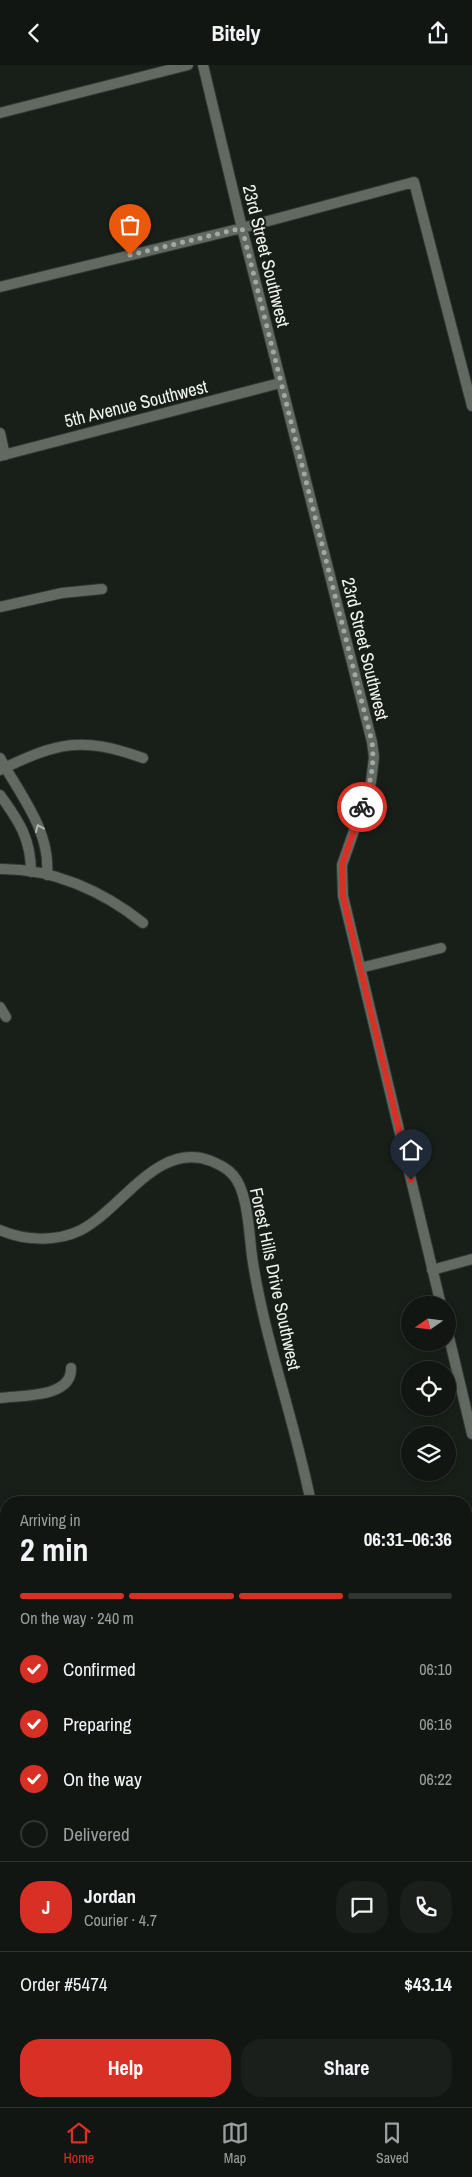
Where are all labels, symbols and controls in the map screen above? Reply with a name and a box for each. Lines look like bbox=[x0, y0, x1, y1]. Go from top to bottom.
text: Bitely bbox=[211, 18, 261, 48]
icon: back bbox=[20, 19, 48, 47]
icon: share bbox=[424, 19, 452, 47]
street label: 23rd Street Southwest bbox=[237, 182, 296, 330]
pin bbox=[109, 204, 151, 255]
icon: bag bbox=[116, 211, 144, 239]
street label: 5th Avenue Southwest bbox=[62, 374, 210, 433]
street label: 23rd Street Southwest bbox=[336, 575, 395, 723]
courier bbox=[337, 782, 387, 832]
icon: bike bbox=[348, 793, 376, 821]
one-way arrow bbox=[34, 824, 45, 833]
pin bbox=[390, 1129, 432, 1180]
icon: home bbox=[397, 1136, 425, 1164]
street label: Forest Hills Drive Southwest bbox=[244, 1185, 307, 1373]
north arrow bbox=[401, 1296, 456, 1351]
map controls bbox=[401, 1296, 456, 1481]
button: locate bbox=[401, 1361, 456, 1416]
button: layers bbox=[401, 1426, 456, 1481]
text: Arriving in bbox=[20, 1509, 81, 1531]
text: 06:31–06:36 bbox=[364, 1526, 452, 1552]
text: 2 min bbox=[20, 1528, 89, 1571]
text: On the way · 240 m bbox=[20, 1607, 134, 1629]
icon: check bbox=[20, 1655, 48, 1683]
text: Confirmed bbox=[63, 1656, 136, 1682]
text: 06:10 bbox=[419, 1658, 452, 1680]
icon: check bbox=[20, 1710, 48, 1738]
text: Preparing bbox=[63, 1711, 131, 1737]
text: 06:16 bbox=[419, 1713, 452, 1735]
icon: check bbox=[20, 1765, 48, 1793]
text: On the way bbox=[63, 1766, 142, 1792]
text: 06:22 bbox=[419, 1768, 452, 1790]
text: Delivered bbox=[63, 1821, 130, 1847]
button: chat bbox=[336, 1881, 388, 1933]
button: phone bbox=[400, 1881, 452, 1933]
text: Jordan bbox=[84, 1883, 136, 1909]
text: J bbox=[42, 1894, 50, 1920]
text: Courier · 4.7 bbox=[84, 1909, 157, 1931]
text: Order #5474 bbox=[20, 1971, 107, 1997]
text: $43.14 bbox=[404, 1971, 452, 1997]
button: Help bbox=[20, 2039, 231, 2097]
button: Share bbox=[241, 2039, 452, 2097]
tab: Home bbox=[63, 2119, 94, 2167]
tab: Map bbox=[221, 2119, 249, 2167]
tab: Saved bbox=[376, 2119, 409, 2167]

